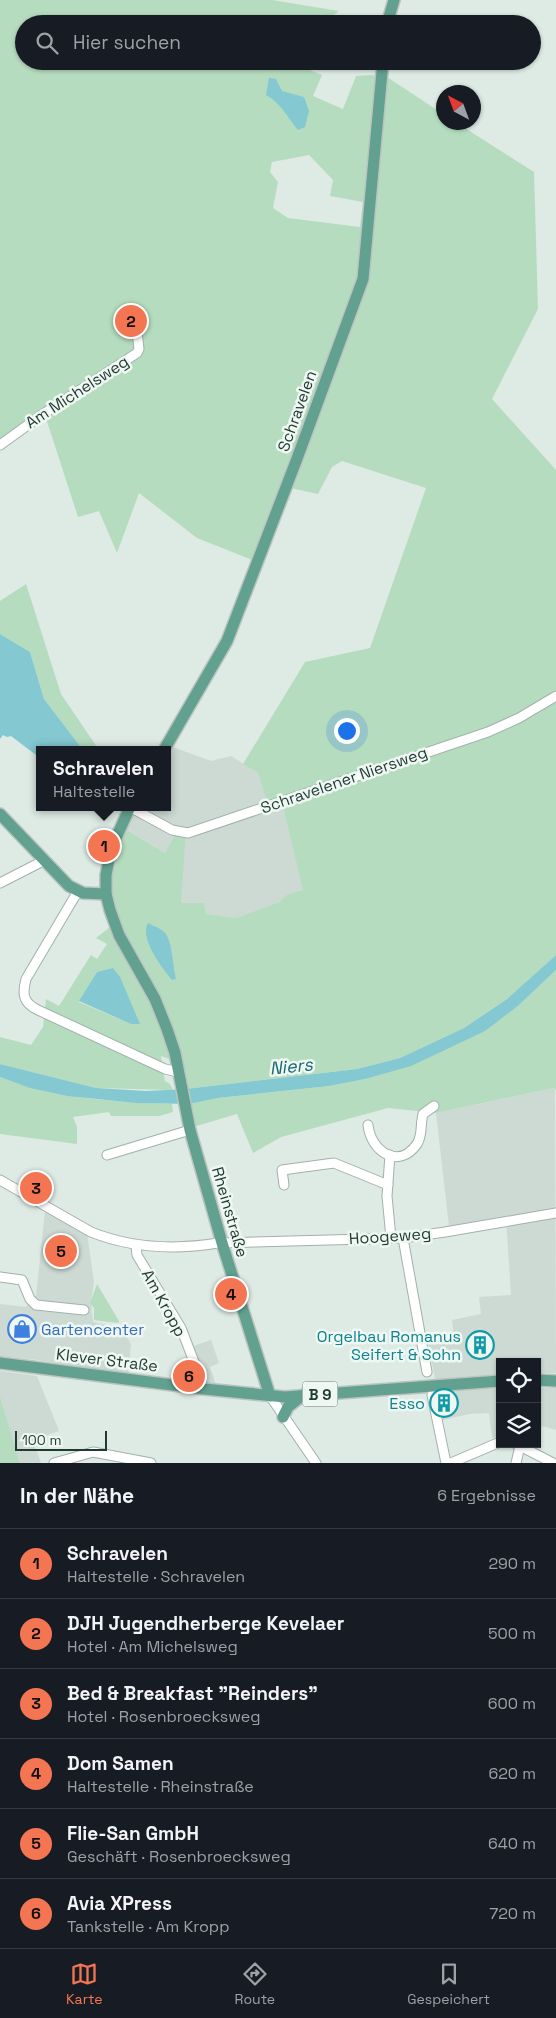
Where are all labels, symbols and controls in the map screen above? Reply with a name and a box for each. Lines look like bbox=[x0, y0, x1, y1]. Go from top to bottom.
search box bbox=[15, 15, 541, 70]
icon: search bbox=[33, 29, 61, 57]
text: Hier suchen bbox=[73, 30, 181, 55]
north arrow bbox=[436, 85, 481, 130]
pin: 2 bbox=[115, 302, 147, 340]
street label: Am Michelsweg bbox=[21, 351, 133, 433]
street label: Schravelen bbox=[273, 368, 321, 454]
your location bbox=[334, 718, 360, 744]
street label: Schravelener Niersweg bbox=[258, 742, 430, 818]
popup bbox=[36, 746, 171, 811]
text: Schravelen bbox=[53, 756, 154, 781]
text: Haltestelle bbox=[53, 781, 135, 802]
pin: 1 bbox=[88, 827, 120, 865]
water label: Niers bbox=[268, 1052, 314, 1080]
street label: Rheinstraße bbox=[207, 1164, 253, 1260]
pin: 3 bbox=[20, 1169, 52, 1207]
street label: Hoogeweg bbox=[348, 1223, 432, 1249]
pin: 5 bbox=[45, 1232, 77, 1270]
street label: Am Kropp bbox=[137, 1266, 191, 1340]
pin: 4 bbox=[215, 1275, 247, 1313]
shop icon: Gartencenter bbox=[7, 1314, 37, 1344]
place label: Gartencenter bbox=[41, 1319, 144, 1340]
place label: Orgelbau Romanus Seifert & Sohn bbox=[317, 1326, 461, 1365]
building icon: Orgelbau Romanus Seifert & Sohn bbox=[465, 1330, 495, 1360]
street label: Klever Straße bbox=[55, 1343, 159, 1377]
pin: 6 bbox=[173, 1357, 205, 1395]
map controls bbox=[496, 1358, 541, 1448]
button: locate bbox=[496, 1358, 541, 1403]
road number: B 9 bbox=[302, 1382, 338, 1406]
building icon: Esso bbox=[429, 1388, 459, 1418]
place label: Esso bbox=[389, 1393, 425, 1414]
button: layers bbox=[496, 1403, 541, 1448]
scale bar bbox=[15, 1428, 108, 1451]
text: 100 m bbox=[22, 1431, 61, 1449]
text: In der Nähe bbox=[20, 1482, 134, 1509]
text: 6 Ergebnisse bbox=[437, 1485, 536, 1506]
text: Schravelen bbox=[67, 1541, 168, 1566]
text: 1 bbox=[32, 1553, 40, 1574]
text: 290 m bbox=[488, 1553, 536, 1574]
text: Haltestelle · Schravelen bbox=[67, 1566, 245, 1587]
text: DJH Jugendherberge Kevelaer bbox=[67, 1611, 344, 1636]
text: 2 bbox=[31, 1623, 41, 1644]
text: 500 m bbox=[488, 1623, 536, 1644]
text: Hotel · Am Michelsweg bbox=[67, 1636, 238, 1657]
text: Bed & Breakfast "Reinders" bbox=[67, 1681, 318, 1706]
text: 3 bbox=[31, 1693, 41, 1714]
text: 600 m bbox=[488, 1693, 536, 1714]
text: Hotel · Rosenbroecksweg bbox=[67, 1706, 261, 1727]
text: Dom Samen bbox=[67, 1751, 174, 1776]
text: 4 bbox=[31, 1763, 41, 1784]
text: 620 m bbox=[488, 1763, 536, 1784]
text: Haltestelle · Rheinstraße bbox=[67, 1776, 254, 1797]
text: Flie-San GmbH bbox=[67, 1821, 199, 1846]
text: 5 bbox=[31, 1833, 41, 1854]
text: 640 m bbox=[488, 1833, 536, 1854]
text: Geschäft · Rosenbroecksweg bbox=[67, 1846, 291, 1867]
text: Avia XPress bbox=[67, 1891, 172, 1916]
text: 6 bbox=[31, 1903, 41, 1924]
text: 720 m bbox=[489, 1903, 536, 1924]
text: Tankstelle · Am Kropp bbox=[67, 1916, 229, 1937]
tab: Karte bbox=[66, 1960, 102, 2008]
tab: Route bbox=[235, 1960, 275, 2008]
tab: Gespeichert bbox=[407, 1960, 490, 2008]

